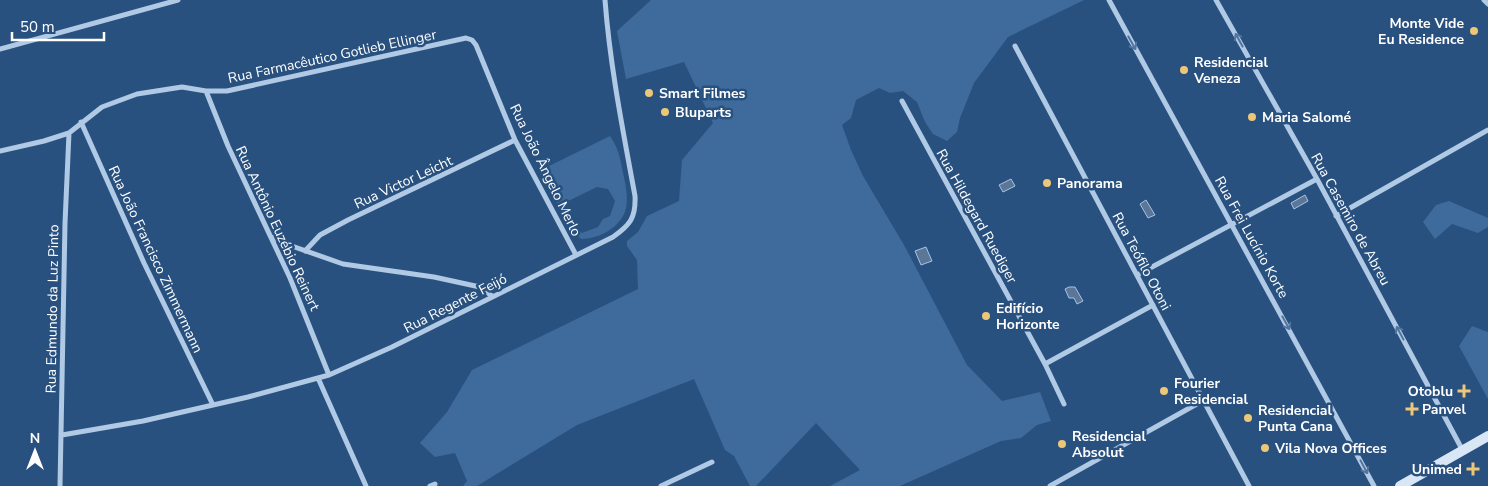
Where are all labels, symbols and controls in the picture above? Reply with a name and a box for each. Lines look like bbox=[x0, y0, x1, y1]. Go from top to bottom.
scale bar bbox=[12, 10, 105, 42]
place label: Monte Vide Eu Residence bbox=[1378, 14, 1464, 49]
text: 50 m bbox=[20, 17, 55, 37]
street label: Rua Farmacêutico Gotlieb Ellinger bbox=[226, 25, 438, 88]
marker: Monte Vide Eu Residence bbox=[1468, 25, 1480, 37]
one-way arrow bbox=[1234, 33, 1244, 48]
one-way arrow bbox=[1127, 35, 1137, 50]
place label: Residencial Veneza bbox=[1193, 53, 1268, 88]
marker: Residencial Veneza bbox=[1178, 64, 1190, 76]
place label: Smart Filmes bbox=[659, 84, 746, 103]
marker: Smart Filmes bbox=[643, 87, 655, 99]
street label: Rua João Ângelo Merlo bbox=[505, 101, 586, 240]
place label: Bluparts bbox=[675, 103, 732, 122]
marker: Bluparts bbox=[659, 106, 671, 118]
place label: Maria Salomé bbox=[1262, 108, 1352, 127]
marker: Maria Salomé bbox=[1246, 111, 1258, 123]
street label: Rua Antônio Euzébio Reinert bbox=[231, 143, 324, 314]
street label: Rua Hildegard Ruediger bbox=[932, 146, 1021, 287]
street label: Rua Casemiro de Abreu bbox=[1306, 150, 1395, 289]
street label: Rua Victor Leicht bbox=[351, 151, 456, 214]
street label: Rua João Francisco Zimmermann bbox=[104, 162, 207, 356]
street label: Rua Frei Lucínio Korte bbox=[1210, 173, 1293, 302]
place label: Panorama bbox=[1057, 174, 1123, 193]
marker: Panorama bbox=[1041, 177, 1053, 189]
street label: Rua Teófilo Otoni bbox=[1108, 209, 1175, 314]
street label: Rua Edmundo da Luz Pinto bbox=[42, 224, 63, 394]
street label: Rua Regente Feijó bbox=[400, 269, 510, 338]
place label: Edifício Horizonte bbox=[996, 299, 1060, 334]
marker: Edifício Horizonte bbox=[980, 310, 992, 322]
one-way arrow bbox=[1281, 316, 1291, 331]
one-way arrow bbox=[1395, 326, 1405, 341]
place label: Fourier Residencial bbox=[1174, 374, 1248, 409]
place label: Otoblu bbox=[1408, 382, 1453, 401]
marker: Otoblu bbox=[1457, 384, 1471, 398]
marker: Fourier Residencial bbox=[1158, 385, 1170, 397]
place label: Panvel bbox=[1422, 400, 1466, 419]
place label: Residencial Punta Cana bbox=[1258, 401, 1333, 436]
marker: Panvel bbox=[1406, 403, 1418, 415]
marker: Residencial Punta Cana bbox=[1242, 412, 1254, 424]
north arrow bbox=[10, 426, 60, 476]
place label: Residencial Absolut bbox=[1072, 427, 1146, 462]
text: N bbox=[30, 429, 40, 448]
marker: Residencial Absolut bbox=[1056, 438, 1068, 450]
place label: Vila Nova Offices bbox=[1274, 439, 1387, 458]
marker: Vila Nova Offices bbox=[1259, 442, 1271, 454]
one-way arrow bbox=[1360, 459, 1369, 474]
place label: Unimed bbox=[1412, 460, 1462, 479]
marker: Unimed bbox=[1466, 462, 1480, 476]

